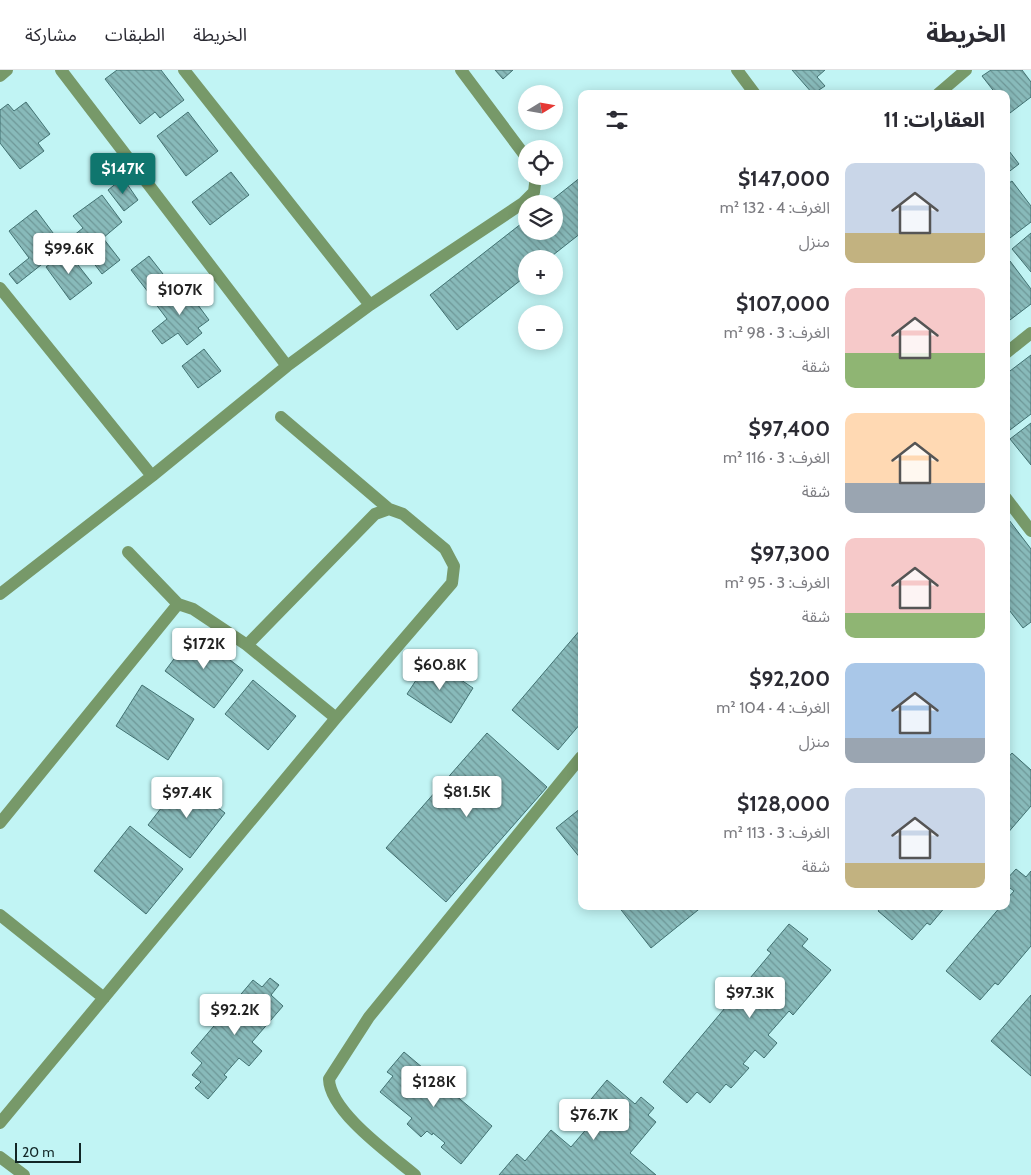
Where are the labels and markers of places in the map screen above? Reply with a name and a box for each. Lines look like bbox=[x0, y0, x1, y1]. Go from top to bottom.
pin: $147K bbox=[88, 152, 158, 195]
pin: $99.6K bbox=[28, 232, 110, 275]
pin: $107K bbox=[145, 274, 215, 316]
pin: $172K bbox=[169, 628, 239, 670]
pin: $60.8K bbox=[399, 648, 481, 691]
pin: $97.4K bbox=[146, 776, 228, 819]
pin: $81.5K bbox=[426, 776, 508, 818]
pin: $97.3K bbox=[709, 976, 791, 1019]
pin: $92.2K bbox=[194, 994, 276, 1036]
pin: $128K bbox=[399, 1066, 469, 1108]
pin: $76.7K bbox=[553, 1098, 635, 1141]

